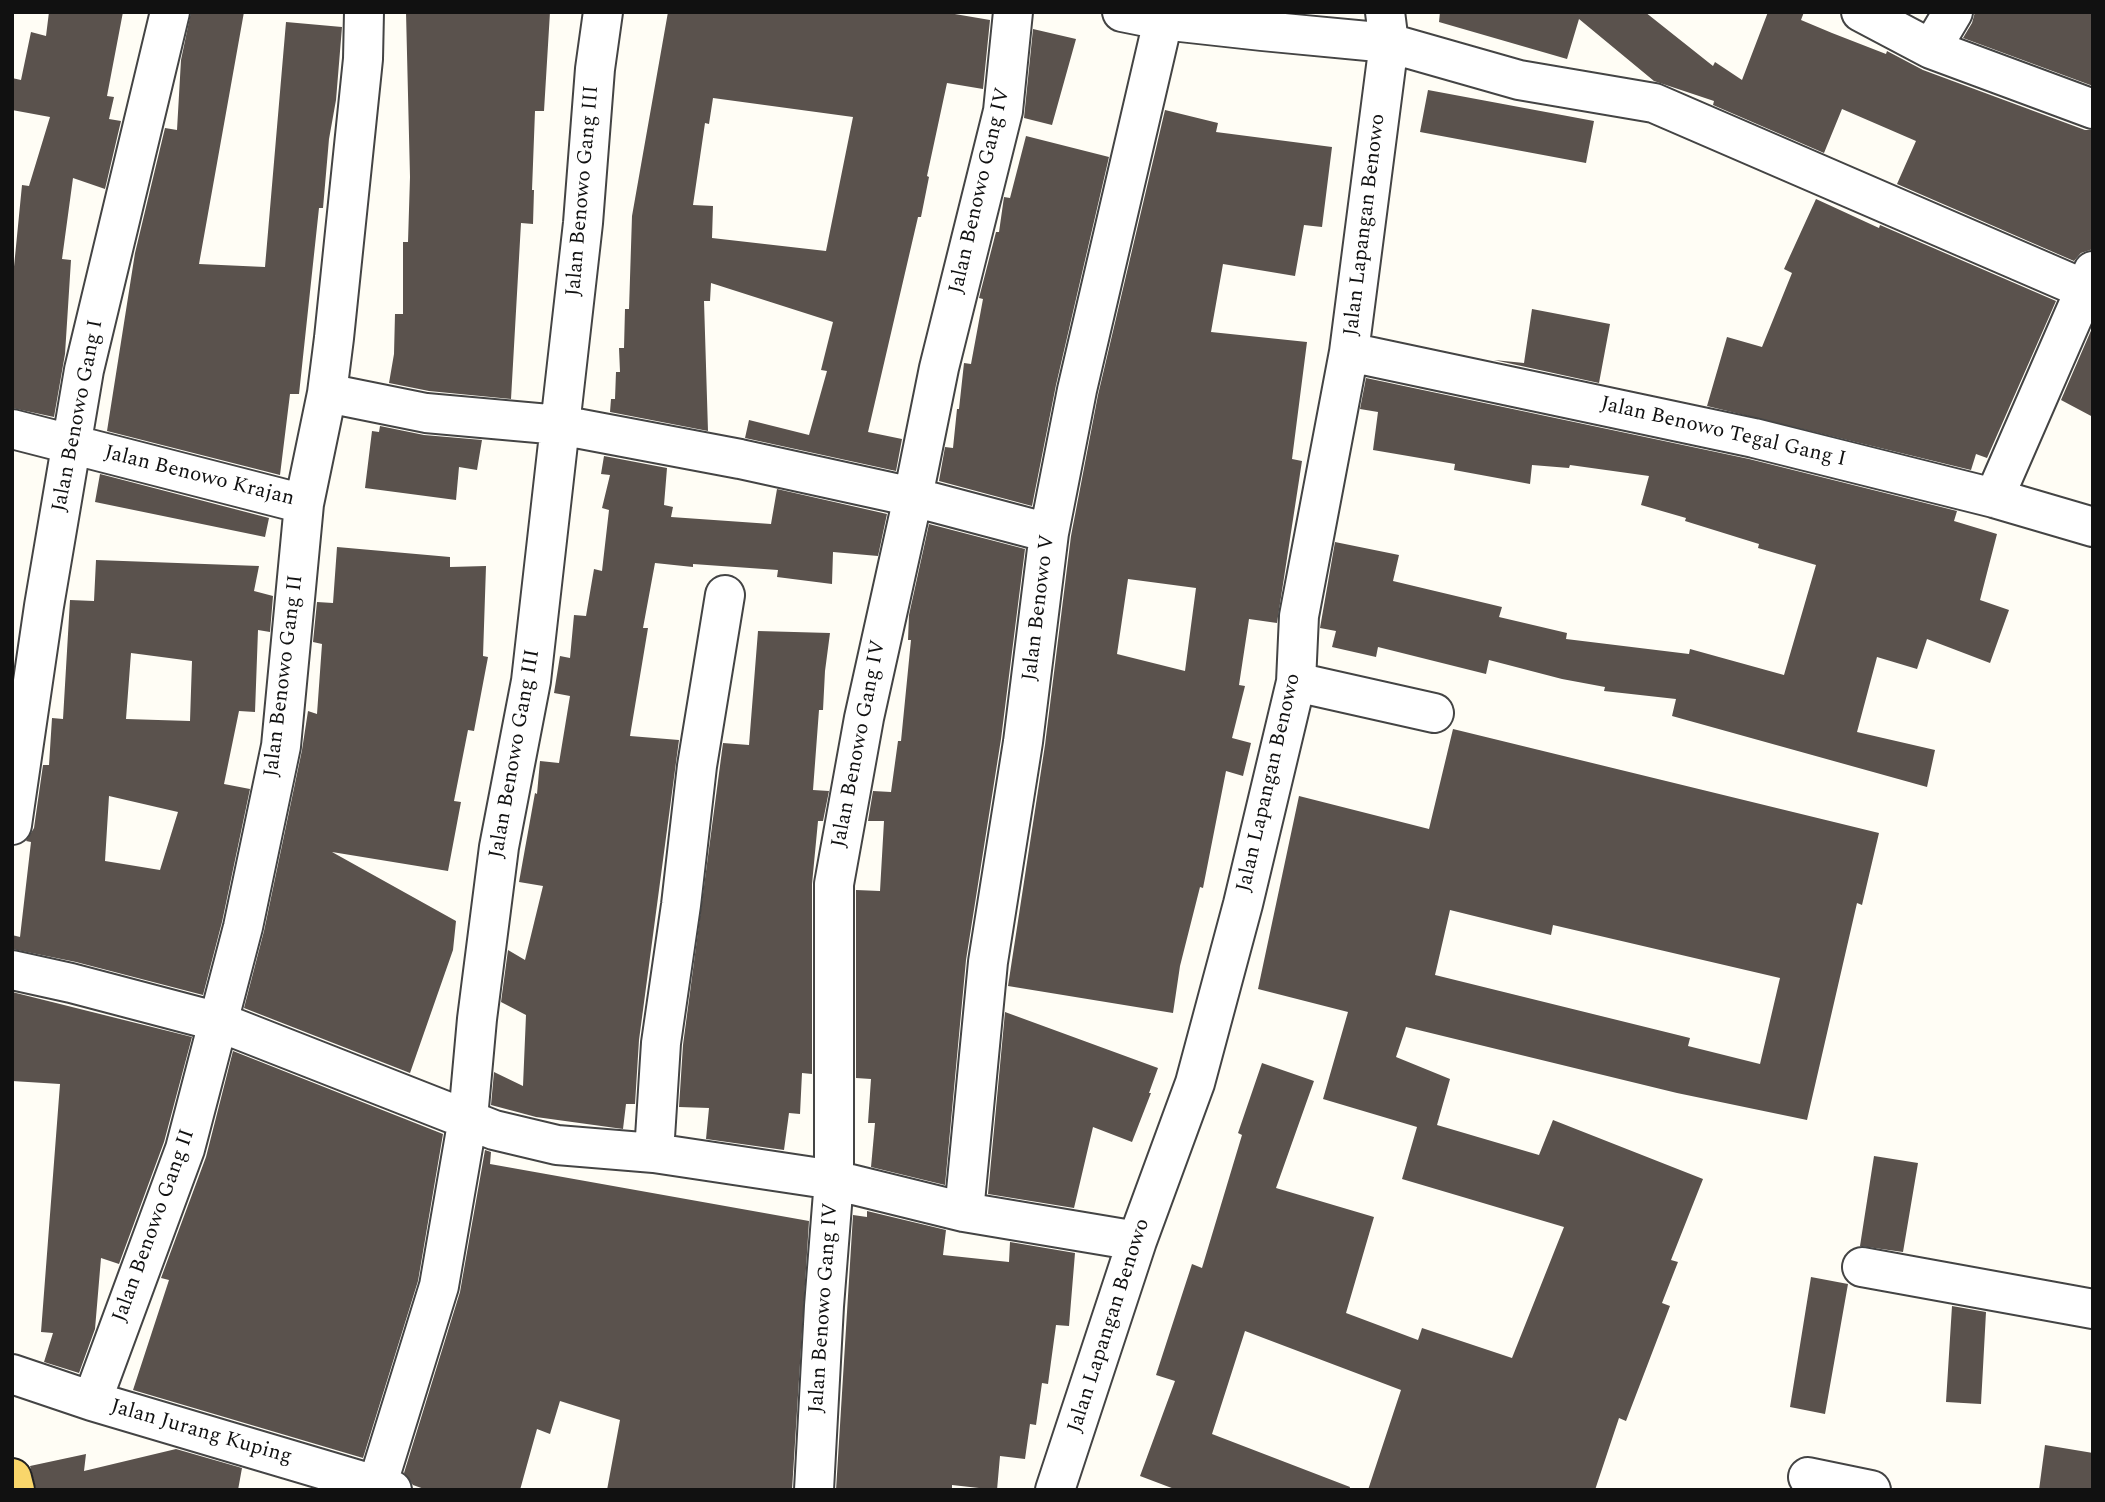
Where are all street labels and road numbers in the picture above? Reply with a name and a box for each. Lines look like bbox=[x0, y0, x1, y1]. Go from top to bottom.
street label: Jalan Benowo Gang III bbox=[562, 85, 606, 297]
street label: Jalan Benowo Gang IV bbox=[945, 85, 1017, 297]
street label: Jalan Lapangan Benowo bbox=[1340, 113, 1392, 337]
street label: Jalan Benowo Gang I bbox=[48, 318, 110, 514]
street label: Jalan Benowo Tegal Gang I bbox=[1598, 392, 1848, 474]
street label: Jalan Benowo Krajan bbox=[101, 441, 297, 513]
street label: Jalan Benowo V bbox=[1019, 533, 1061, 683]
street label: Jalan Benowo Gang II bbox=[260, 574, 310, 778]
street label: Jalan Benowo Gang IV bbox=[828, 638, 892, 850]
street label: Jalan Benowo Gang III bbox=[485, 648, 547, 860]
street label: Jalan Lapangan Benowo bbox=[1233, 671, 1307, 895]
street label: Jalan Benowo Gang II bbox=[108, 1126, 202, 1326]
street label: Jalan Benowo Gang IV bbox=[805, 1202, 845, 1414]
street label: Jalan Lapangan Benowo bbox=[1063, 1216, 1157, 1436]
street label: Jalan Jurang Kuping bbox=[107, 1395, 295, 1471]

